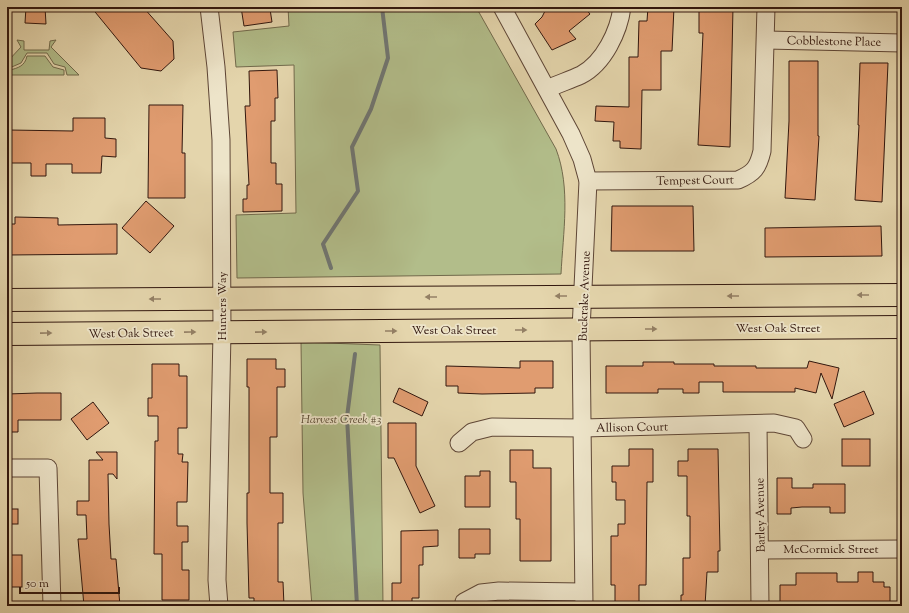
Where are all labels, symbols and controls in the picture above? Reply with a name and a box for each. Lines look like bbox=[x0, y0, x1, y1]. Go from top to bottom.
street label: Cobblestone Place bbox=[787, 32, 882, 52]
street label: Tempest Court bbox=[656, 171, 734, 191]
street label: Buckrake Avenue bbox=[574, 250, 596, 342]
street label: Hunters Way bbox=[214, 272, 232, 340]
one-way arrow bbox=[856, 292, 869, 298]
one-way arrow bbox=[554, 293, 567, 299]
one-way arrow bbox=[726, 293, 739, 299]
one-way arrow bbox=[424, 294, 437, 300]
one-way arrow bbox=[148, 296, 161, 302]
street label: West Oak Street bbox=[736, 320, 820, 338]
street label: West Oak Street bbox=[412, 322, 496, 340]
street label: West Oak Street bbox=[88, 324, 174, 344]
one-way arrow bbox=[645, 326, 658, 332]
one-way arrow bbox=[515, 327, 528, 333]
one-way arrow bbox=[385, 328, 398, 334]
one-way arrow bbox=[184, 329, 197, 335]
one-way arrow bbox=[255, 329, 268, 335]
one-way arrow bbox=[40, 330, 52, 337]
park label: Harvest Creek #3 bbox=[301, 411, 382, 429]
street label: Allison Court bbox=[596, 418, 668, 438]
street label: Barley Avenue bbox=[751, 477, 771, 552]
street label: McCormick Street bbox=[783, 541, 879, 559]
scale bar bbox=[20, 569, 119, 595]
text: 50 m bbox=[25, 575, 49, 593]

